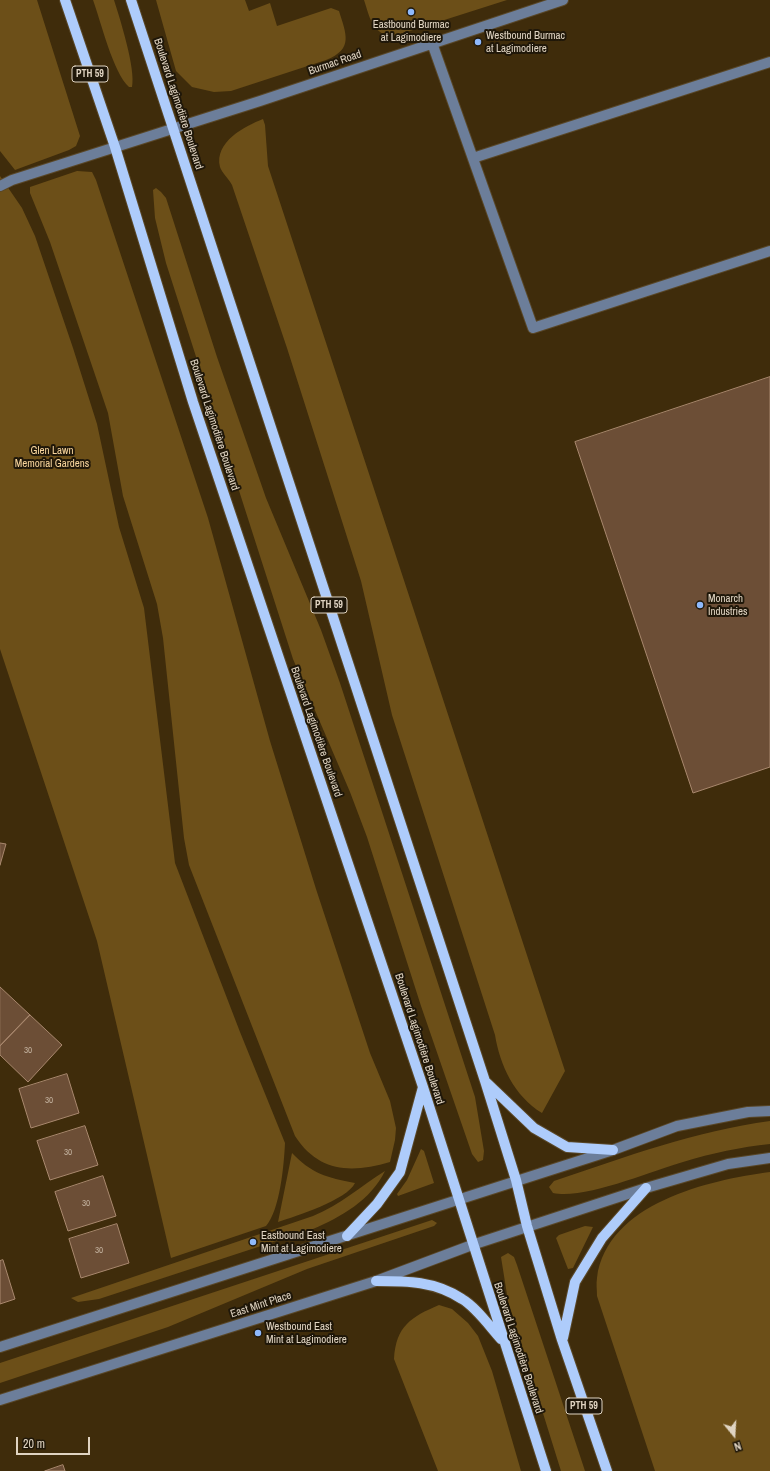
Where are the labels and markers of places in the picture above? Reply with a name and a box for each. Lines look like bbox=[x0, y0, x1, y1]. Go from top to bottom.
marker: Eastbound Burmac at Lagimodiere bbox=[406, 7, 416, 17]
place label: Eastbound Burmac at Lagimodiere bbox=[373, 18, 449, 44]
place label: Westbound Burmac at Lagimodiere bbox=[486, 29, 565, 55]
marker: Westbound Burmac at Lagimodiere bbox=[473, 37, 483, 47]
place label: Monarch Industries bbox=[708, 592, 748, 618]
marker: Monarch Industries bbox=[695, 600, 705, 610]
place label: Eastbound East Mint at Lagimodiere bbox=[261, 1229, 342, 1255]
marker: Eastbound East Mint at Lagimodiere bbox=[248, 1237, 258, 1247]
place label: Westbound East Mint at Lagimodiere bbox=[266, 1320, 347, 1346]
marker: Westbound East Mint at Lagimodiere bbox=[253, 1328, 263, 1338]

